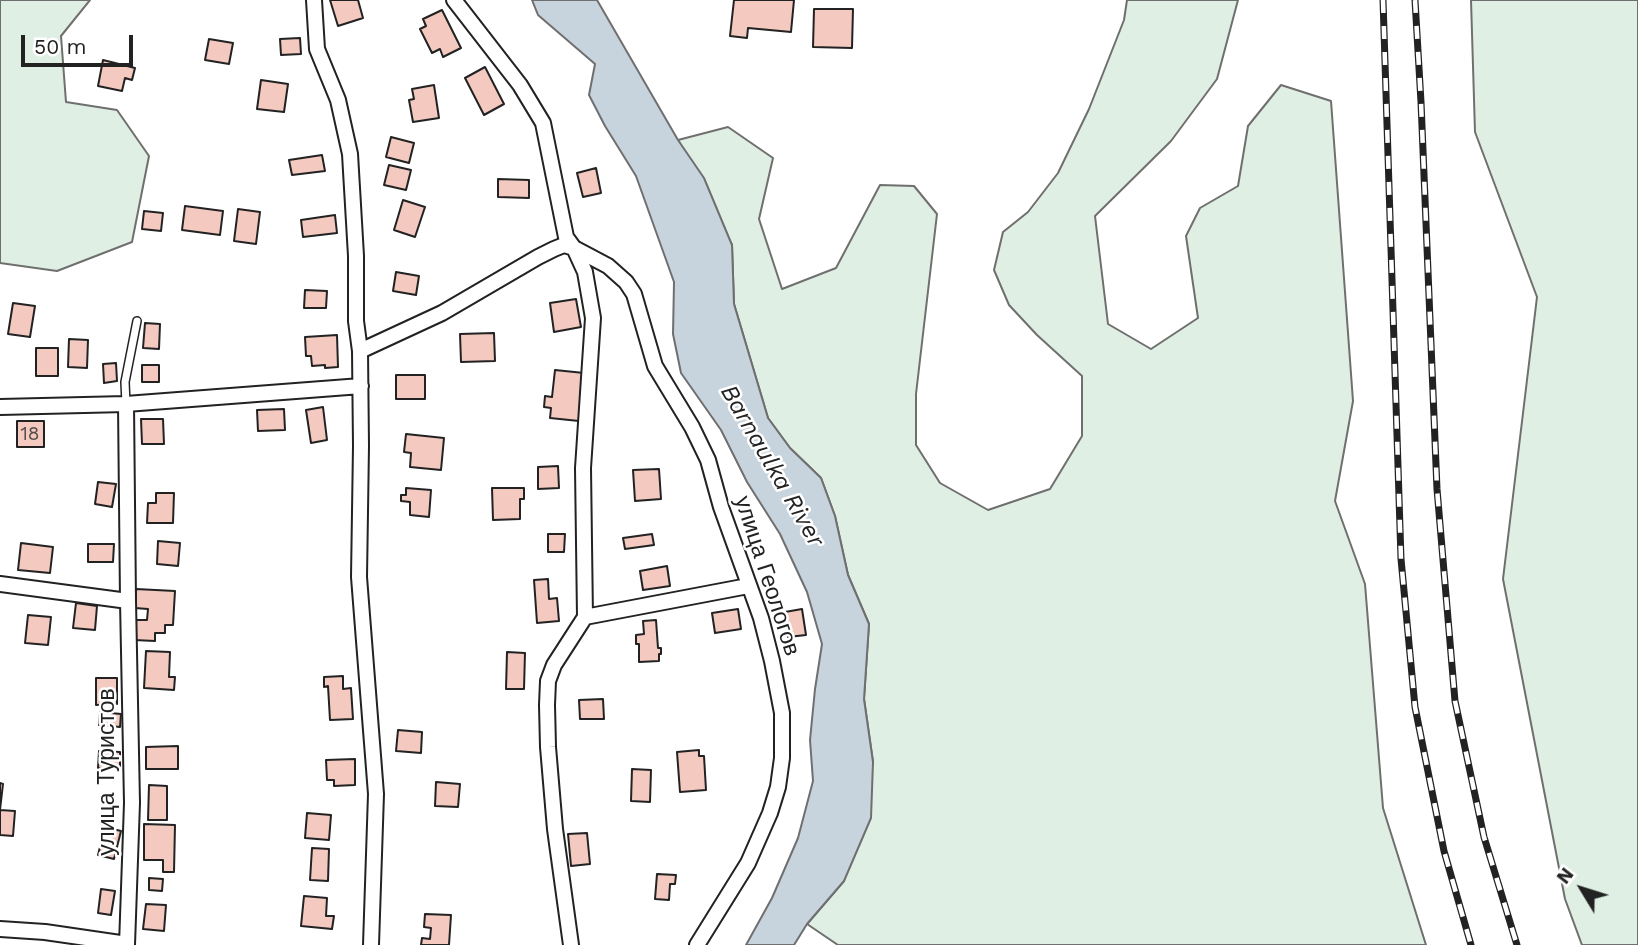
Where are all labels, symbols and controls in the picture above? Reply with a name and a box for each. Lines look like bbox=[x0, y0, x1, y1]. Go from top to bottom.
scale bar bbox=[24, 21, 136, 65]
text: 50 m bbox=[34, 34, 86, 59]
water label: Barnaulka River bbox=[714, 380, 830, 552]
house number: 18 bbox=[20, 423, 40, 445]
street label: улица Геологов bbox=[728, 493, 806, 659]
street label: улица Туристов bbox=[93, 688, 121, 856]
north arrow bbox=[1547, 854, 1617, 924]
text: N bbox=[1552, 863, 1578, 888]

